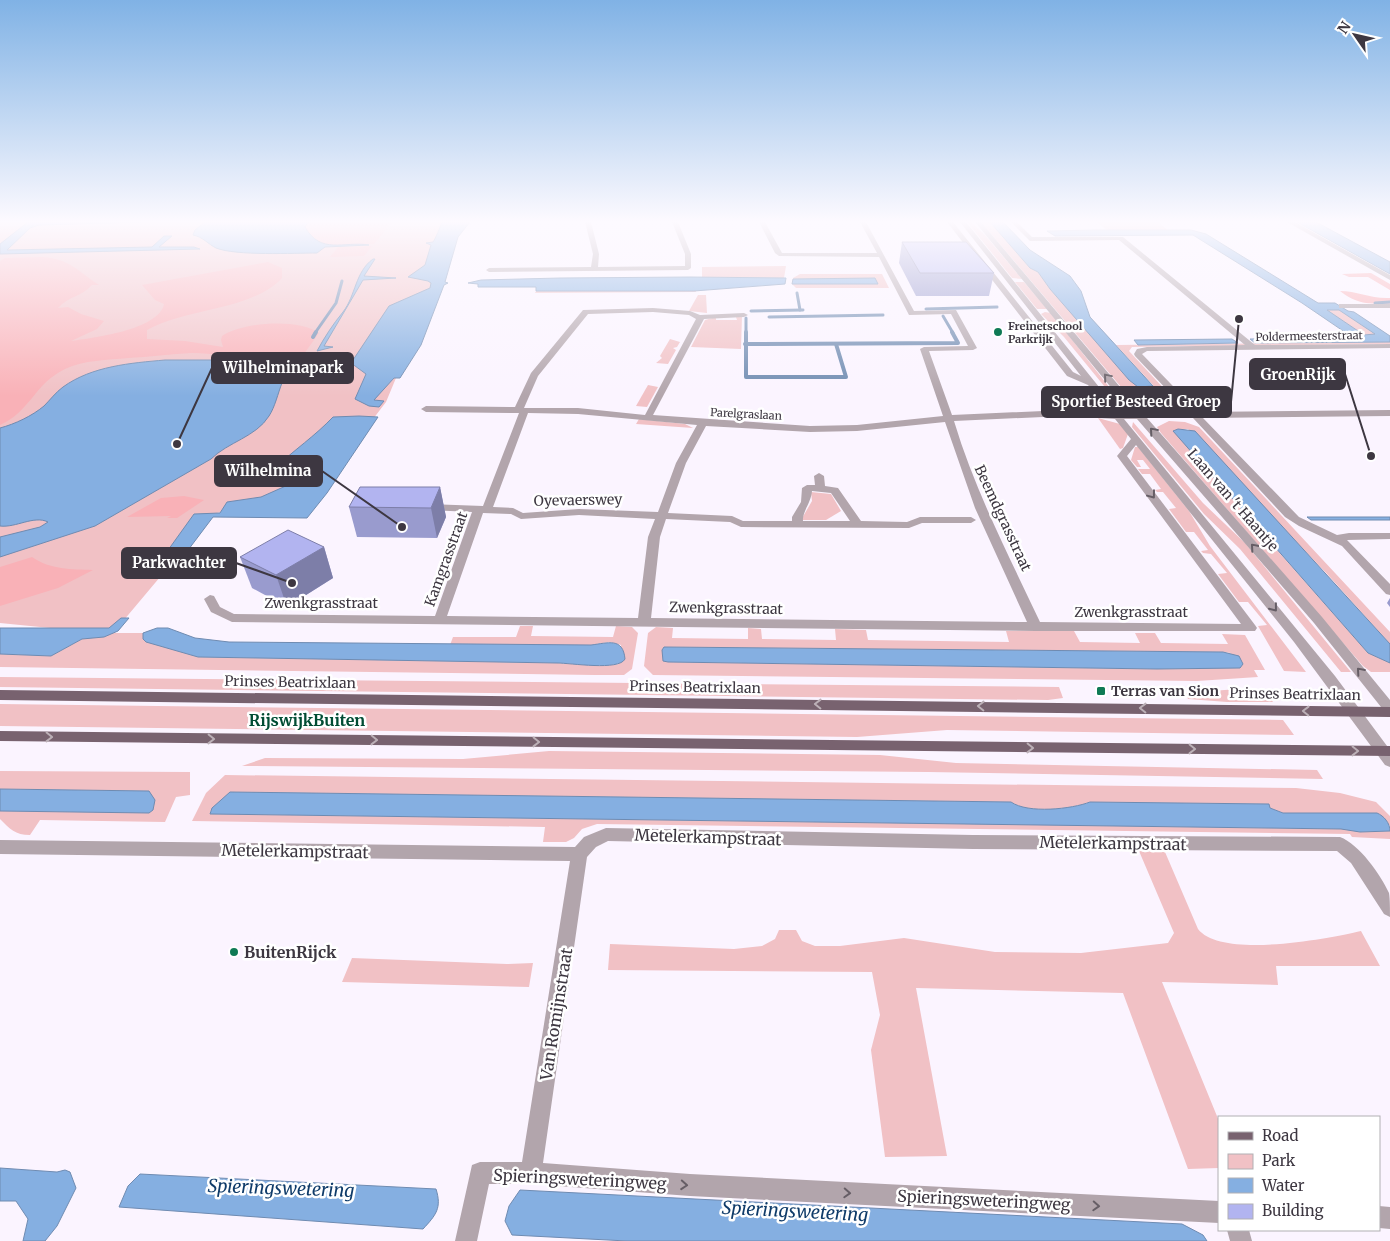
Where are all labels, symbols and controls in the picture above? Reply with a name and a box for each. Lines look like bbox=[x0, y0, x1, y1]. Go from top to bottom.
north arrow bbox=[1330, 10, 1380, 60]
text: N bbox=[1334, 18, 1355, 37]
place label: Freinetschool Parkrijk bbox=[1008, 319, 1083, 346]
marker: Freinetschool Parkrijk bbox=[992, 326, 1004, 338]
street label: Poldermeesterstraat bbox=[1255, 328, 1364, 344]
callout: Wilhelminapark bbox=[212, 353, 353, 383]
text: Wilhelminapark bbox=[222, 358, 344, 377]
callout: GroenRijk bbox=[1250, 359, 1345, 389]
text: GroenRijk bbox=[1261, 365, 1336, 384]
one-way arrow bbox=[1104, 373, 1113, 382]
callout: Sportief Besteed Groep bbox=[1042, 387, 1231, 417]
text: Sportief Besteed Groep bbox=[1051, 392, 1221, 411]
street label: Parelgraslaan bbox=[710, 405, 783, 423]
one-way arrow bbox=[1150, 427, 1159, 436]
street label: Laan van 't Haantje bbox=[1184, 445, 1282, 555]
callout: Wilhelmina bbox=[215, 456, 322, 486]
text: Wilhelmina bbox=[224, 461, 312, 480]
street label: Beemdgrasstraat bbox=[971, 462, 1036, 574]
one-way arrow bbox=[1146, 489, 1154, 498]
street label: Oyevaerswey bbox=[533, 490, 623, 510]
street label: Kamgrasstraat bbox=[421, 509, 472, 609]
one-way arrow bbox=[1251, 544, 1260, 553]
callout: Parkwachter bbox=[122, 548, 236, 578]
text: Parkwachter bbox=[132, 553, 226, 572]
street label: Zwenkgrasstraat bbox=[264, 594, 378, 612]
street label: Zwenkgrasstraat bbox=[669, 598, 784, 618]
one-way arrow bbox=[1268, 602, 1277, 612]
street label: Zwenkgrasstraat bbox=[1074, 603, 1188, 621]
one-way arrow bbox=[1356, 667, 1365, 676]
street label: Prinses Beatrixlaan bbox=[224, 672, 356, 692]
street label: Prinses Beatrixlaan bbox=[629, 677, 761, 697]
place label: Terras van Sion bbox=[1111, 682, 1219, 700]
street label: Prinses Beatrixlaan bbox=[1229, 684, 1361, 704]
marker: Terras van Sion bbox=[1095, 685, 1107, 697]
one-way arrow bbox=[814, 699, 822, 709]
one-way arrow bbox=[976, 701, 984, 711]
one-way arrow bbox=[1139, 703, 1146, 713]
one-way arrow bbox=[1301, 705, 1309, 716]
district label: RijswijkBuiten bbox=[249, 710, 365, 730]
one-way arrow bbox=[45, 731, 53, 742]
one-way arrow bbox=[207, 733, 215, 744]
one-way arrow bbox=[370, 735, 378, 746]
one-way arrow bbox=[532, 737, 540, 747]
one-way arrow bbox=[1026, 743, 1034, 753]
one-way arrow bbox=[1189, 744, 1197, 754]
one-way arrow bbox=[1351, 745, 1359, 756]
street label: Metelerkampstraat bbox=[634, 824, 783, 850]
street label: Metelerkampstraat bbox=[1039, 832, 1188, 854]
street label: Metelerkampstraat bbox=[221, 840, 370, 862]
place label: BuitenRijck bbox=[244, 942, 337, 962]
marker: BuitenRijck bbox=[228, 946, 240, 958]
street label: Van Romijnstraat bbox=[536, 946, 576, 1083]
legend bbox=[1218, 1116, 1380, 1231]
text: Road bbox=[1262, 1126, 1298, 1145]
text: Park bbox=[1262, 1151, 1296, 1170]
street label: Spieringsweteringweg bbox=[493, 1164, 667, 1194]
water label: Spieringswetering bbox=[207, 1174, 355, 1202]
text: Water bbox=[1261, 1176, 1305, 1195]
one-way arrow bbox=[681, 1179, 689, 1190]
street label: Spieringsweteringweg bbox=[897, 1185, 1071, 1215]
one-way arrow bbox=[843, 1188, 851, 1199]
water label: Spieringswetering bbox=[721, 1196, 869, 1226]
one-way arrow bbox=[1092, 1201, 1100, 1212]
text: Building bbox=[1262, 1201, 1324, 1220]

